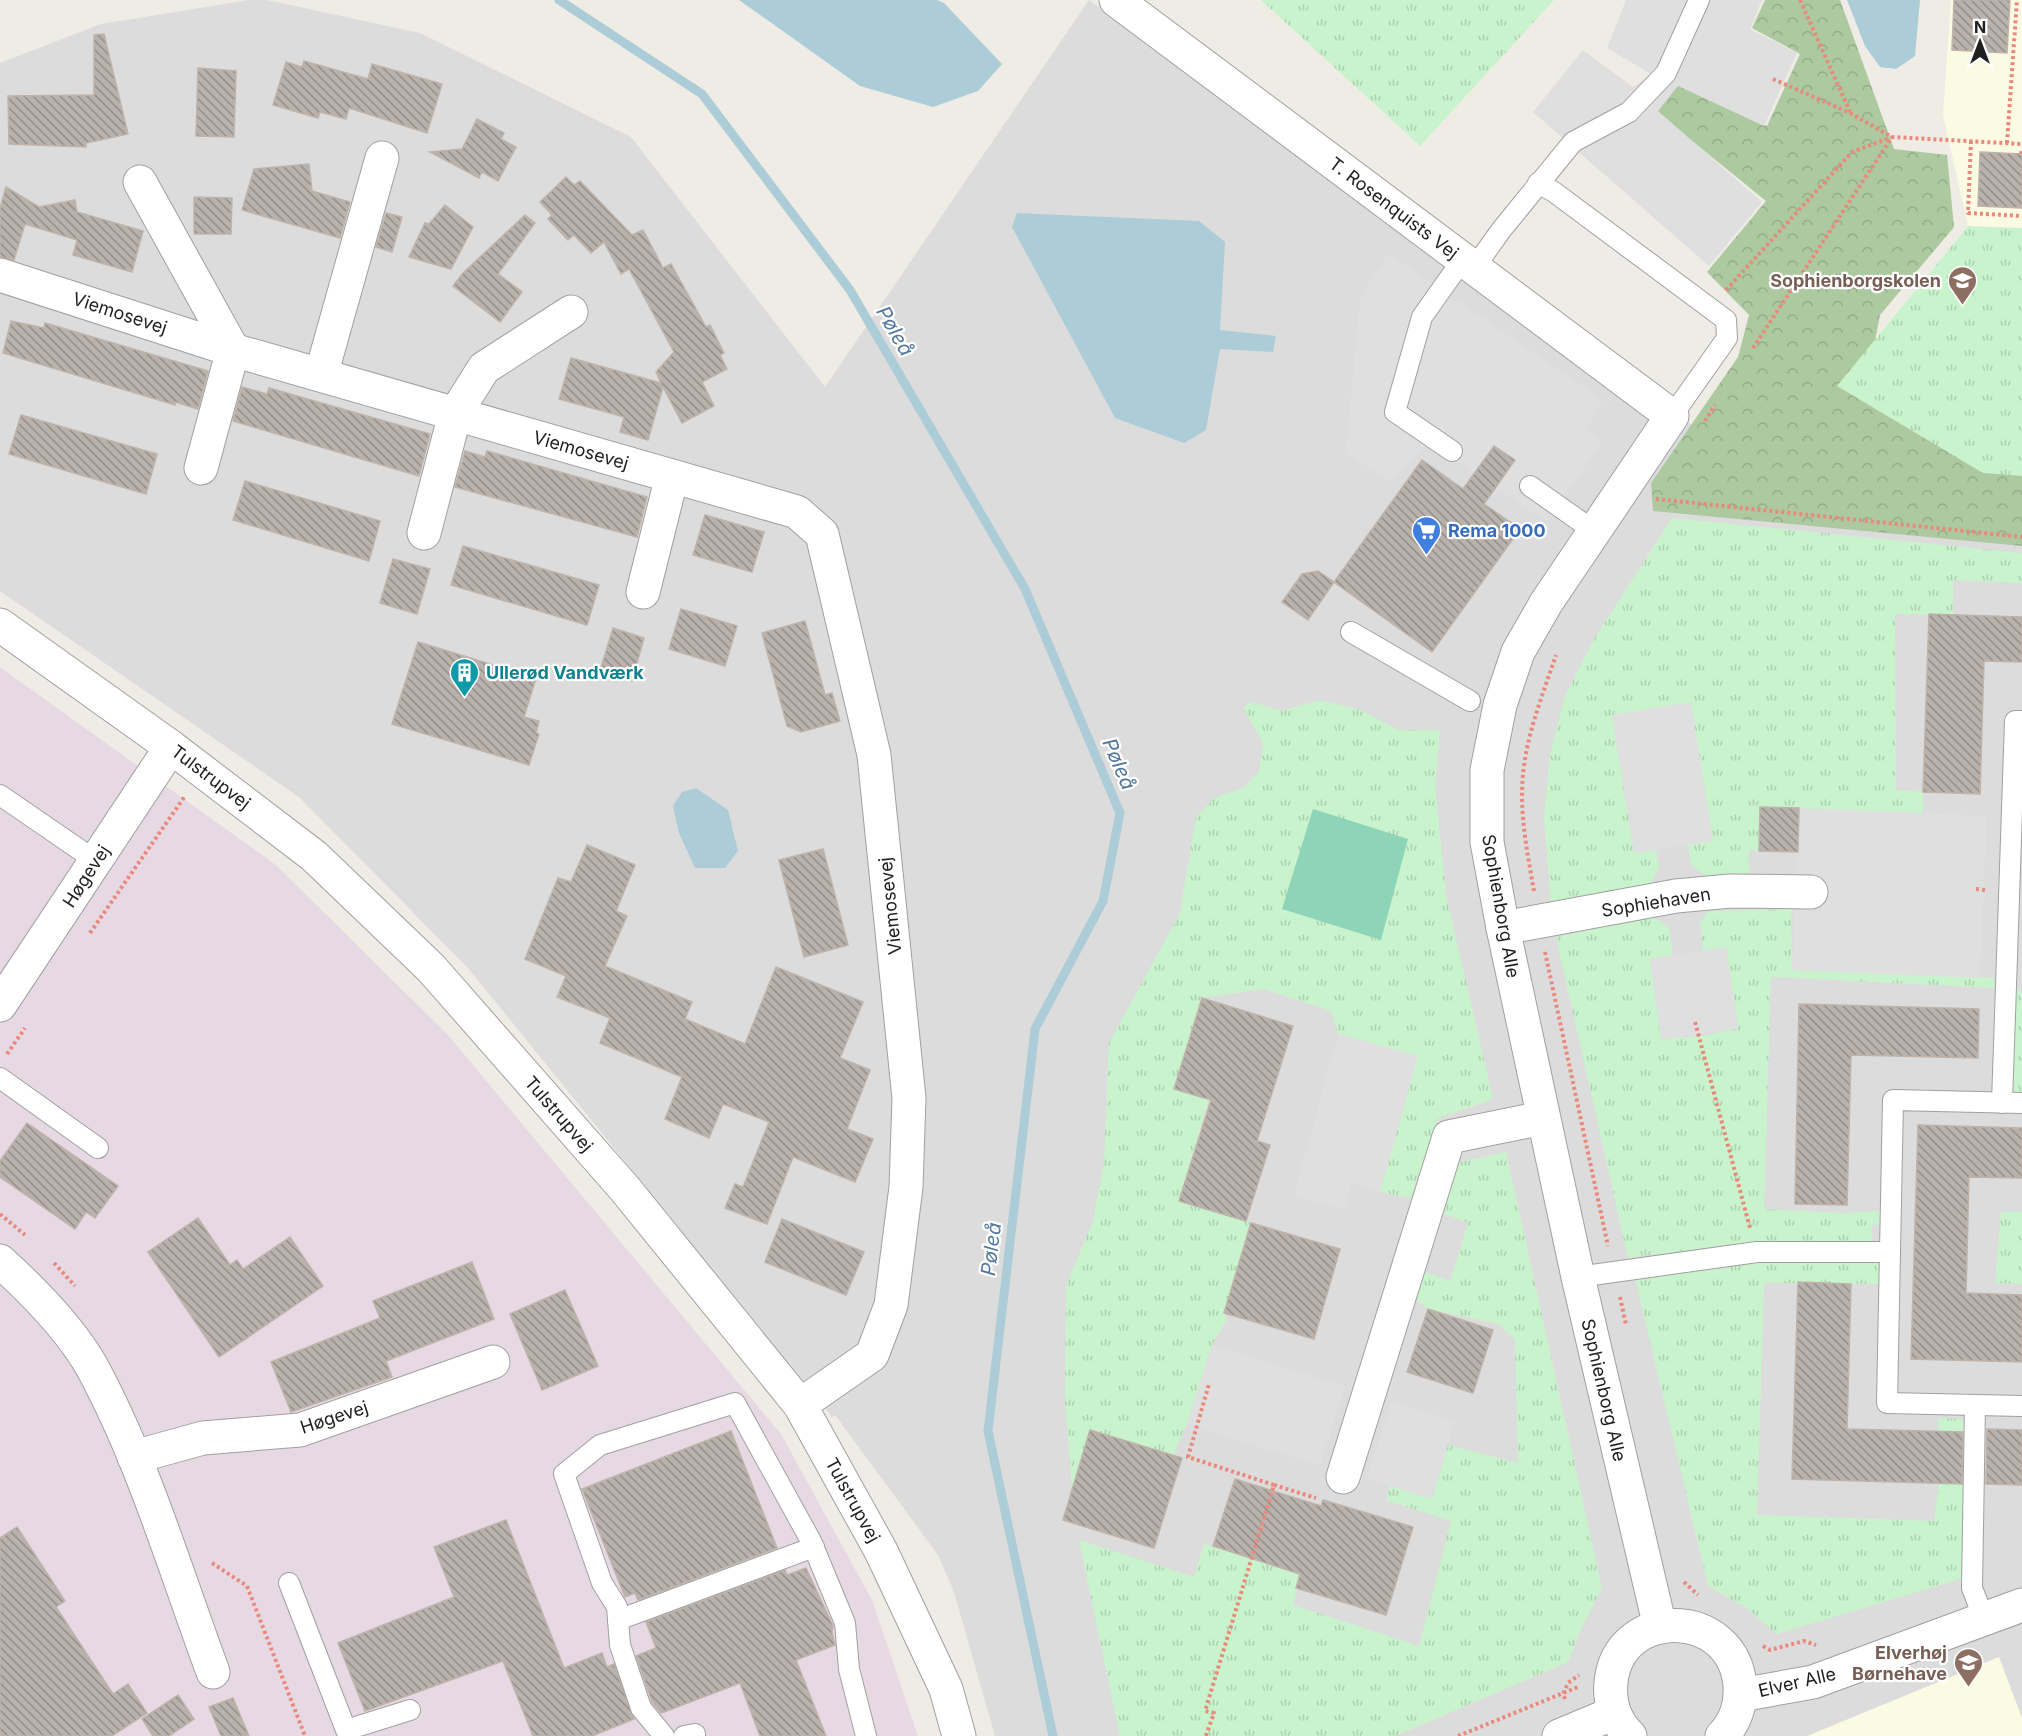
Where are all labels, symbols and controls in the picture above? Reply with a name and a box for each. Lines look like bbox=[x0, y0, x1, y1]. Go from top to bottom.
north arrow bbox=[1950, 12, 2010, 72]
text: N bbox=[1974, 17, 1986, 37]
street label: T. Rosenquists Vej bbox=[1325, 153, 1463, 263]
school or university icon: Sophienborgskolen bbox=[1946, 264, 1978, 306]
place label: Sophienborgskolen bbox=[1770, 270, 1941, 291]
street label: Viemosevej bbox=[70, 288, 170, 338]
water label: Pøleå bbox=[871, 302, 919, 360]
street label: Viemosevej bbox=[531, 426, 631, 474]
supermarket icon: Rema 1000 bbox=[1411, 514, 1443, 556]
place label: Rema 1000 bbox=[1448, 520, 1546, 541]
building icon: Ullerød Vandværk bbox=[449, 656, 481, 698]
place label: Ullerød Vandværk bbox=[486, 662, 644, 683]
water label: Pøleå bbox=[1098, 735, 1140, 793]
street label: Tulstrupvej bbox=[167, 741, 255, 813]
street label: Sophienborg Alle bbox=[1478, 833, 1524, 979]
street label: Høgevej bbox=[58, 841, 114, 911]
street label: Viemosevej bbox=[874, 856, 906, 956]
street label: Sophiehaven bbox=[1600, 883, 1712, 921]
street label: Tulstrupvej bbox=[520, 1072, 598, 1156]
water label: Pøleå bbox=[976, 1221, 1006, 1277]
street label: Sophienborg Alle bbox=[1577, 1317, 1631, 1463]
street label: Høgevej bbox=[297, 1396, 371, 1438]
street label: Tulstrupvej bbox=[821, 1454, 885, 1546]
place label: Elverhøj Børnehave bbox=[1852, 1642, 1947, 1684]
school or university icon: Elverhøj Børnehave bbox=[1952, 1646, 1984, 1688]
street label: Elver Alle bbox=[1756, 1663, 1838, 1701]

